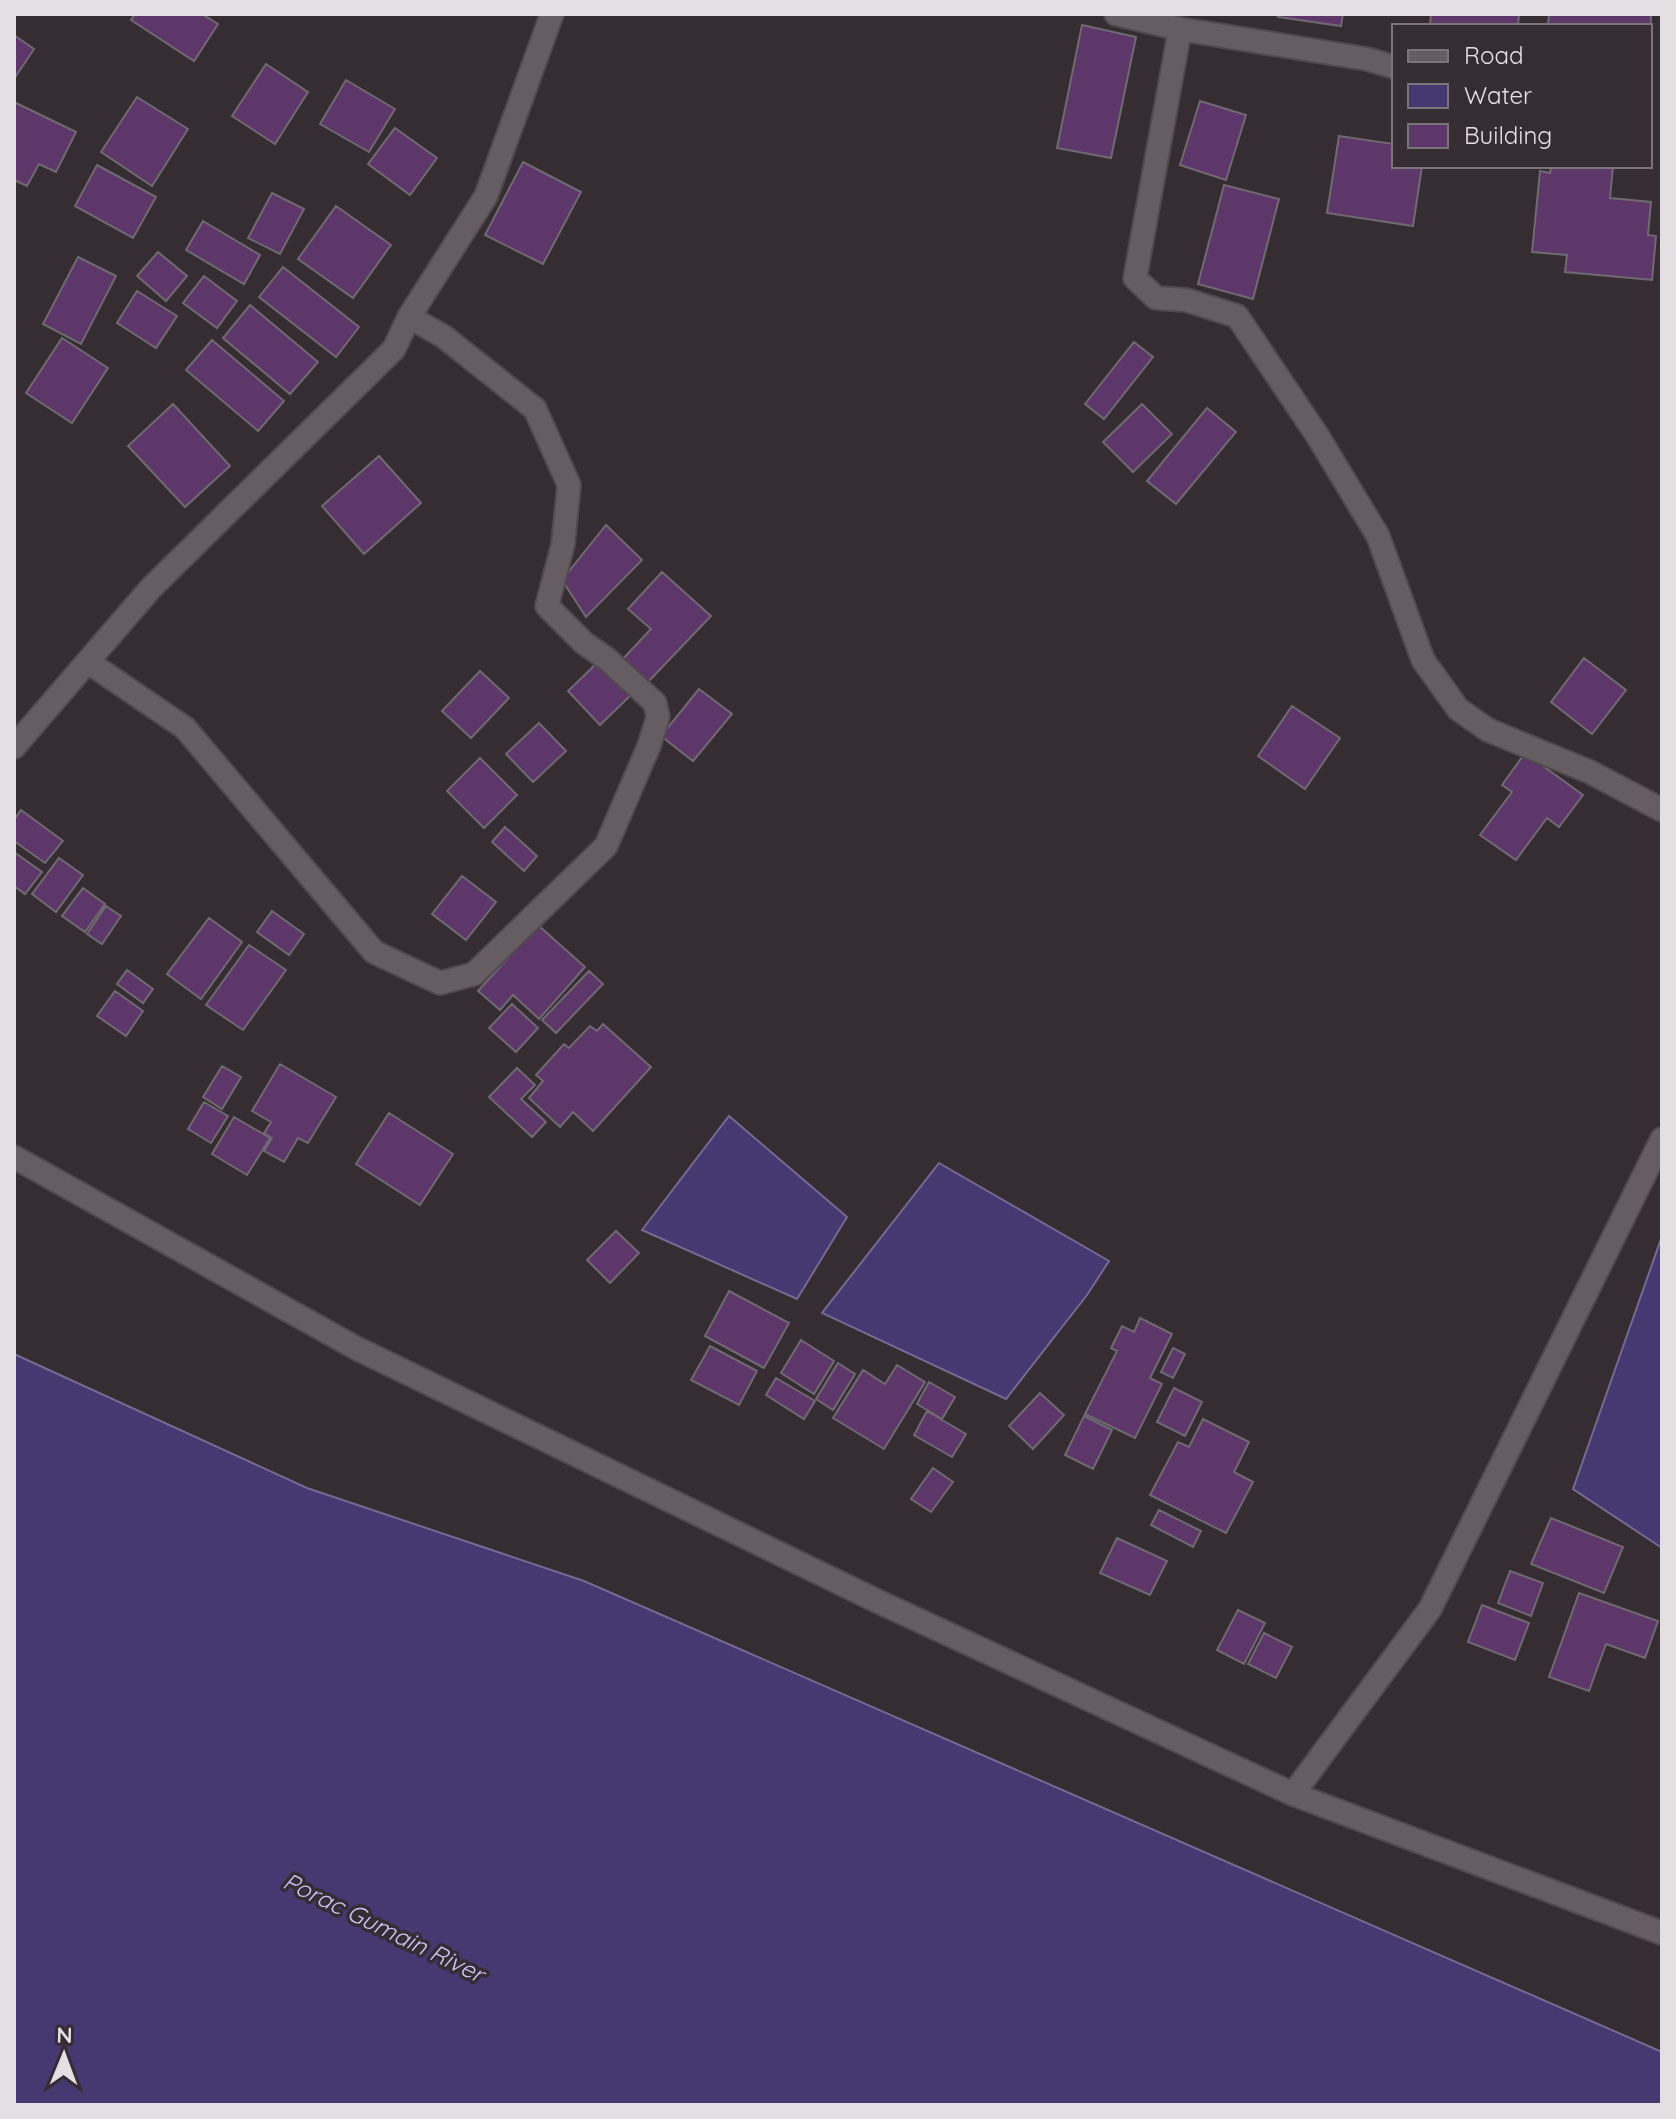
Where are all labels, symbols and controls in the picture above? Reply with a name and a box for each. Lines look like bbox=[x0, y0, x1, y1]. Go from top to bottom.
legend bbox=[1392, 24, 1652, 168]
text: Road bbox=[1464, 40, 1524, 70]
text: Water bbox=[1464, 80, 1532, 110]
text: Building bbox=[1464, 120, 1552, 150]
water label: Porac Gumain River bbox=[279, 1865, 492, 1990]
north arrow bbox=[24, 2015, 104, 2095]
text: N bbox=[56, 2021, 73, 2049]

